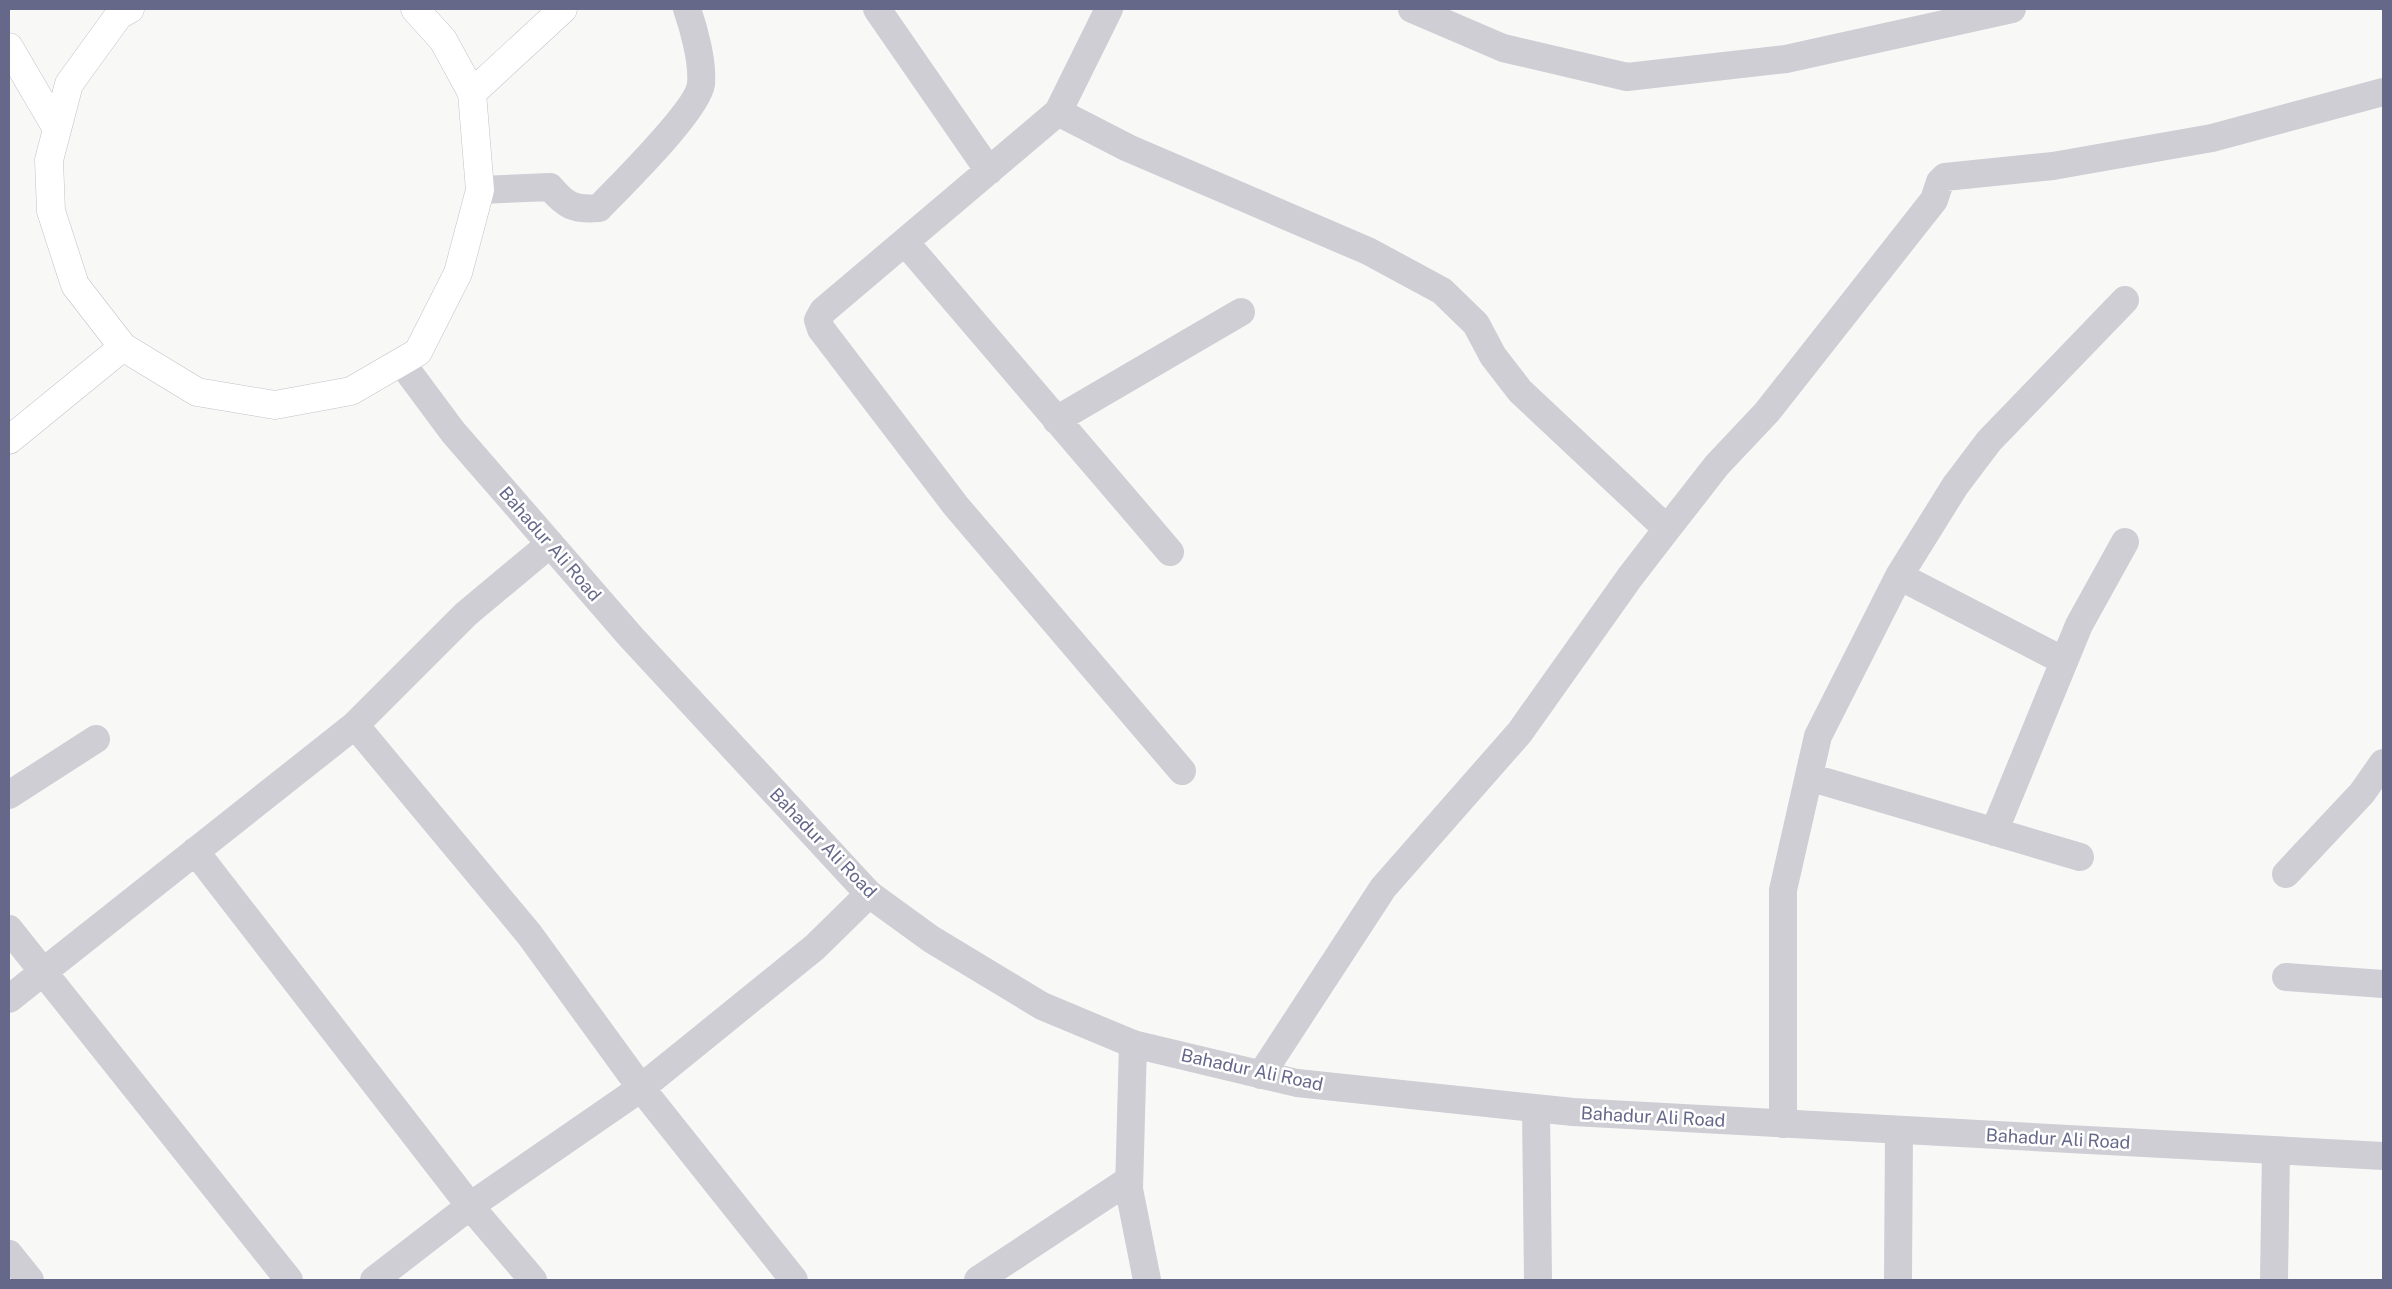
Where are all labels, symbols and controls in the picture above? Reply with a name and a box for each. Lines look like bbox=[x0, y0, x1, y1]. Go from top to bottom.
street label: Bahadur Ali Road bbox=[495, 482, 606, 605]
street label: Bahadur Ali Road bbox=[766, 783, 881, 902]
street label: Bahadur Ali Road bbox=[1179, 1044, 1325, 1095]
street label: Bahadur Ali Road bbox=[1580, 1102, 1726, 1131]
street label: Bahadur Ali Road bbox=[1985, 1124, 2131, 1153]

